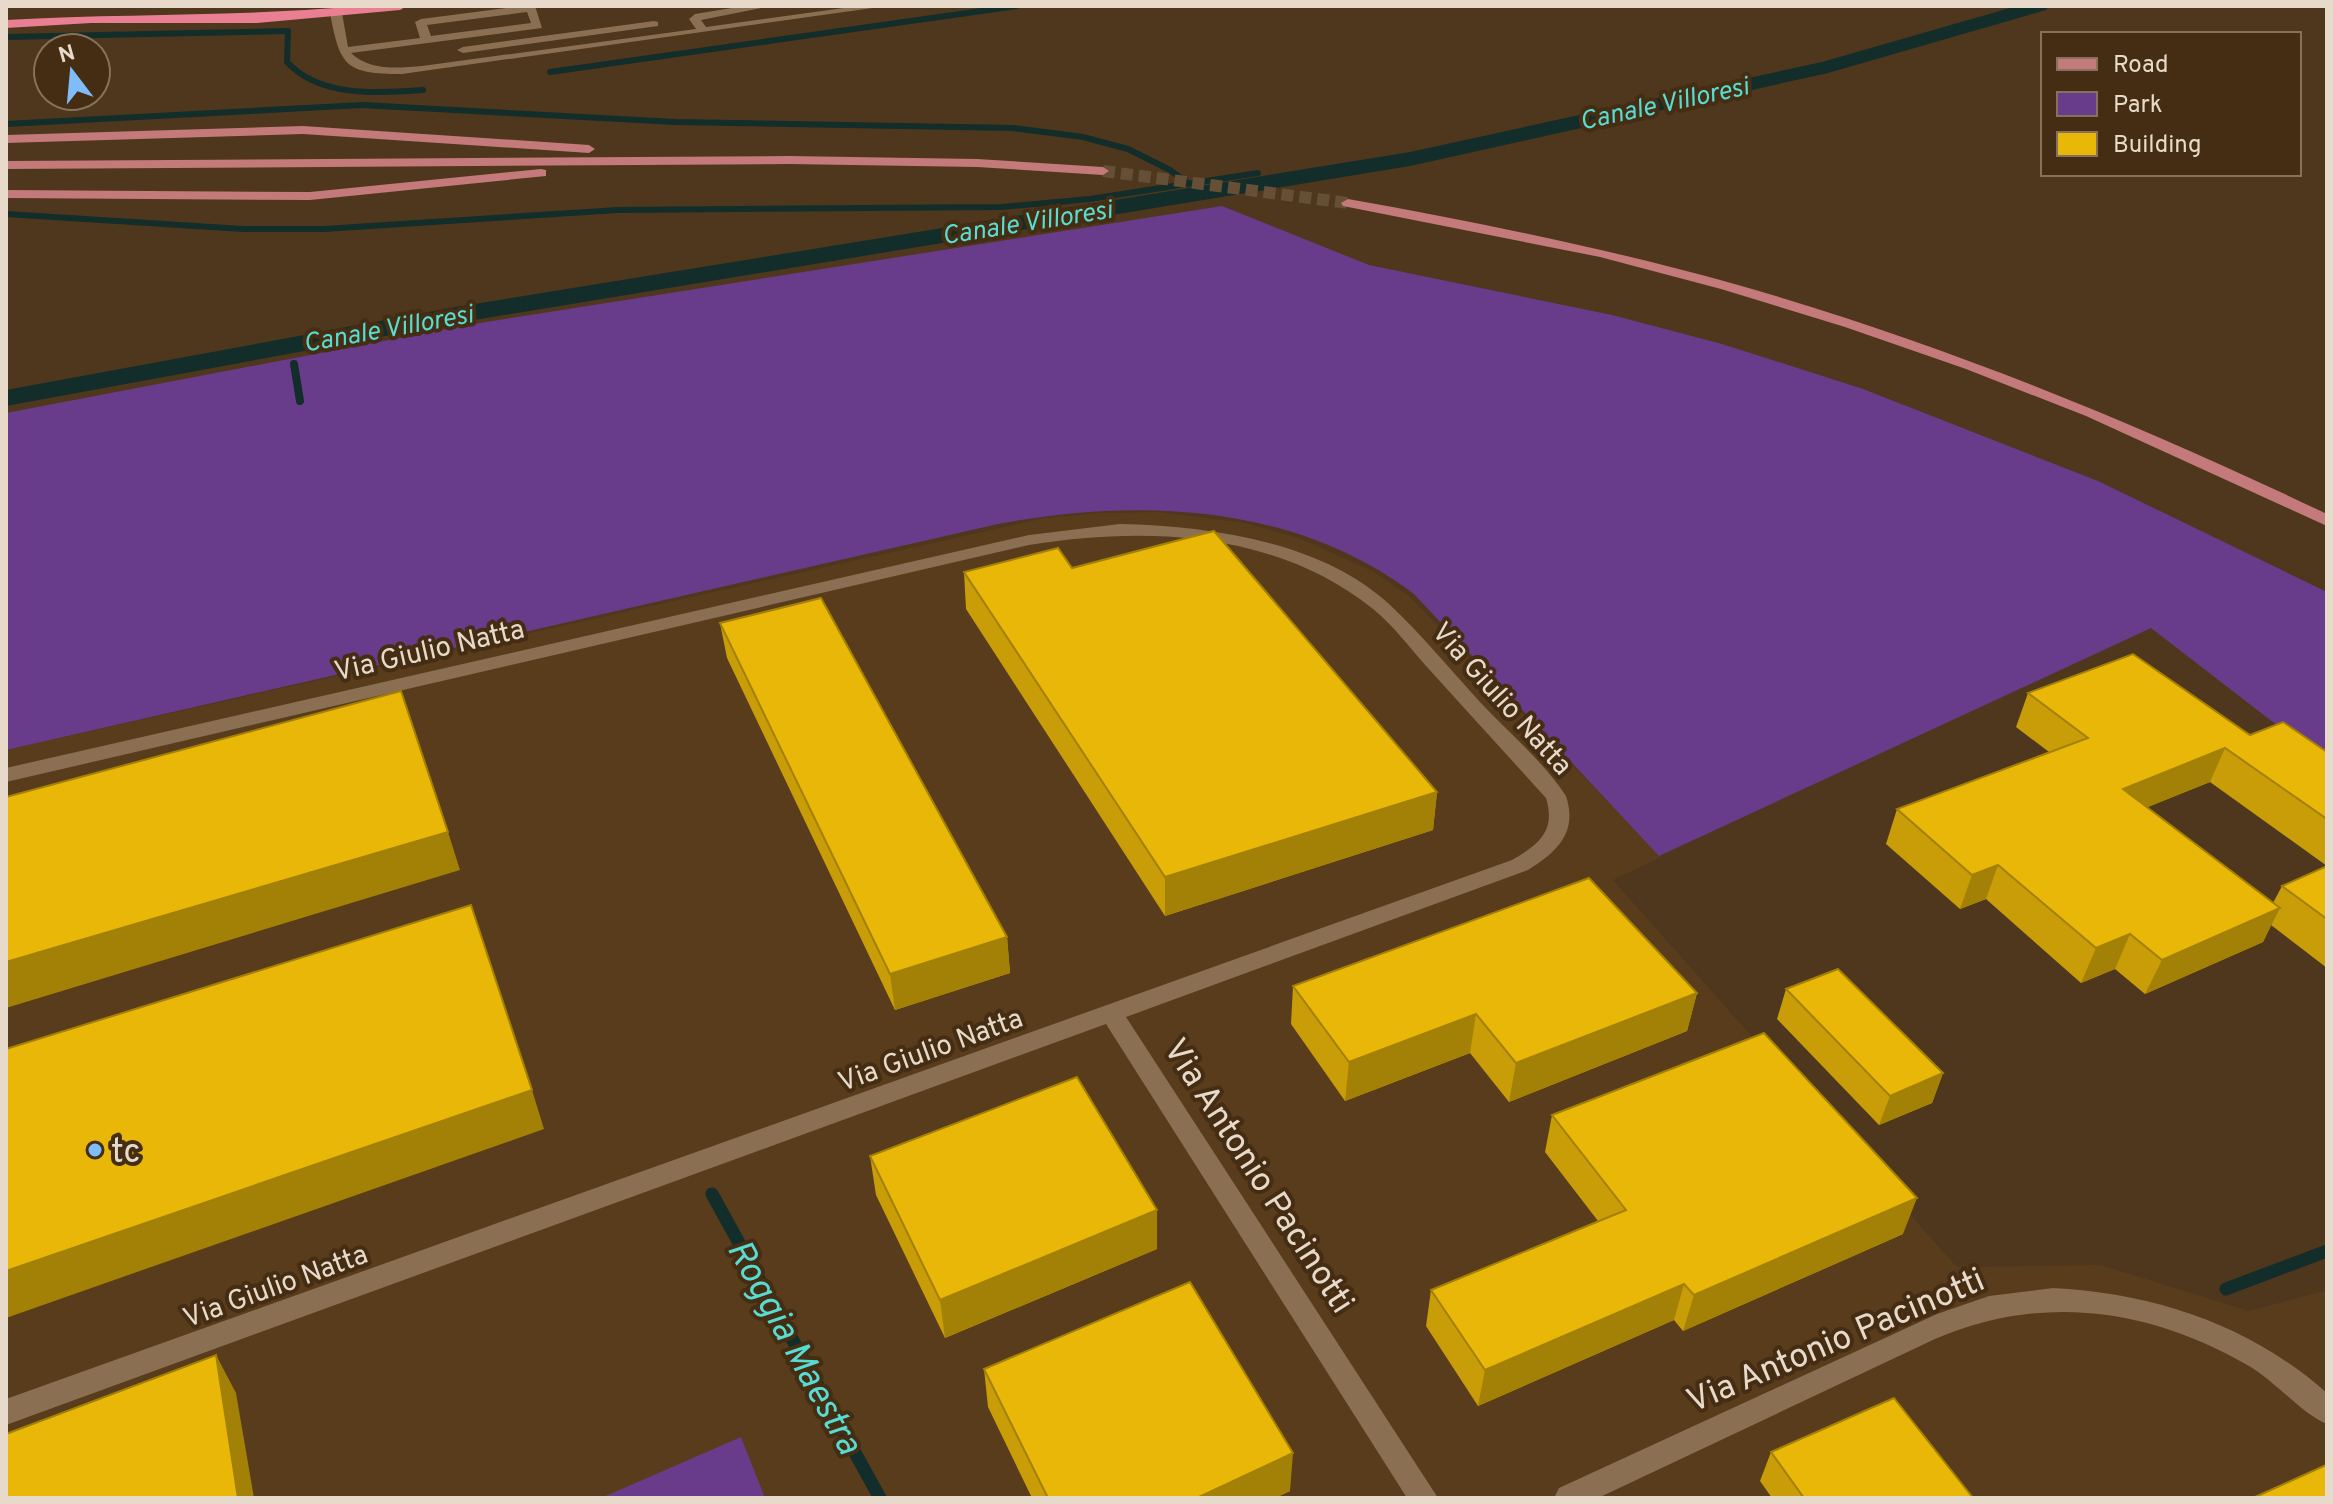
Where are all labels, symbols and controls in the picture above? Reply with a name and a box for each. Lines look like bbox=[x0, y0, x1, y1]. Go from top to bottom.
north arrow bbox=[32, 32, 112, 112]
legend bbox=[2041, 32, 2301, 176]
text: N bbox=[56, 40, 78, 70]
text: Road bbox=[2113, 51, 2169, 81]
water label: Canale Villoresi bbox=[1577, 71, 1754, 139]
text: Park bbox=[2113, 91, 2163, 121]
text: Building bbox=[2113, 131, 2202, 161]
water label: Canale Villoresi bbox=[940, 194, 1116, 254]
water label: Canale Villoresi bbox=[301, 299, 478, 362]
street label: Via Giulio Natta bbox=[331, 613, 528, 691]
street label: Via Giulio Natta bbox=[1422, 616, 1579, 784]
street label: Via Giulio Natta bbox=[834, 1002, 1028, 1102]
street label: Via Antonio Pacinotti bbox=[1152, 1031, 1362, 1323]
place label: tc bbox=[111, 1132, 141, 1175]
marker: tc bbox=[86, 1141, 104, 1159]
water label: Roggia Maestra bbox=[715, 1232, 871, 1464]
street label: Via Giulio Natta bbox=[179, 1238, 373, 1338]
street label: Via Antonio Pacinotti bbox=[1681, 1260, 1992, 1424]

